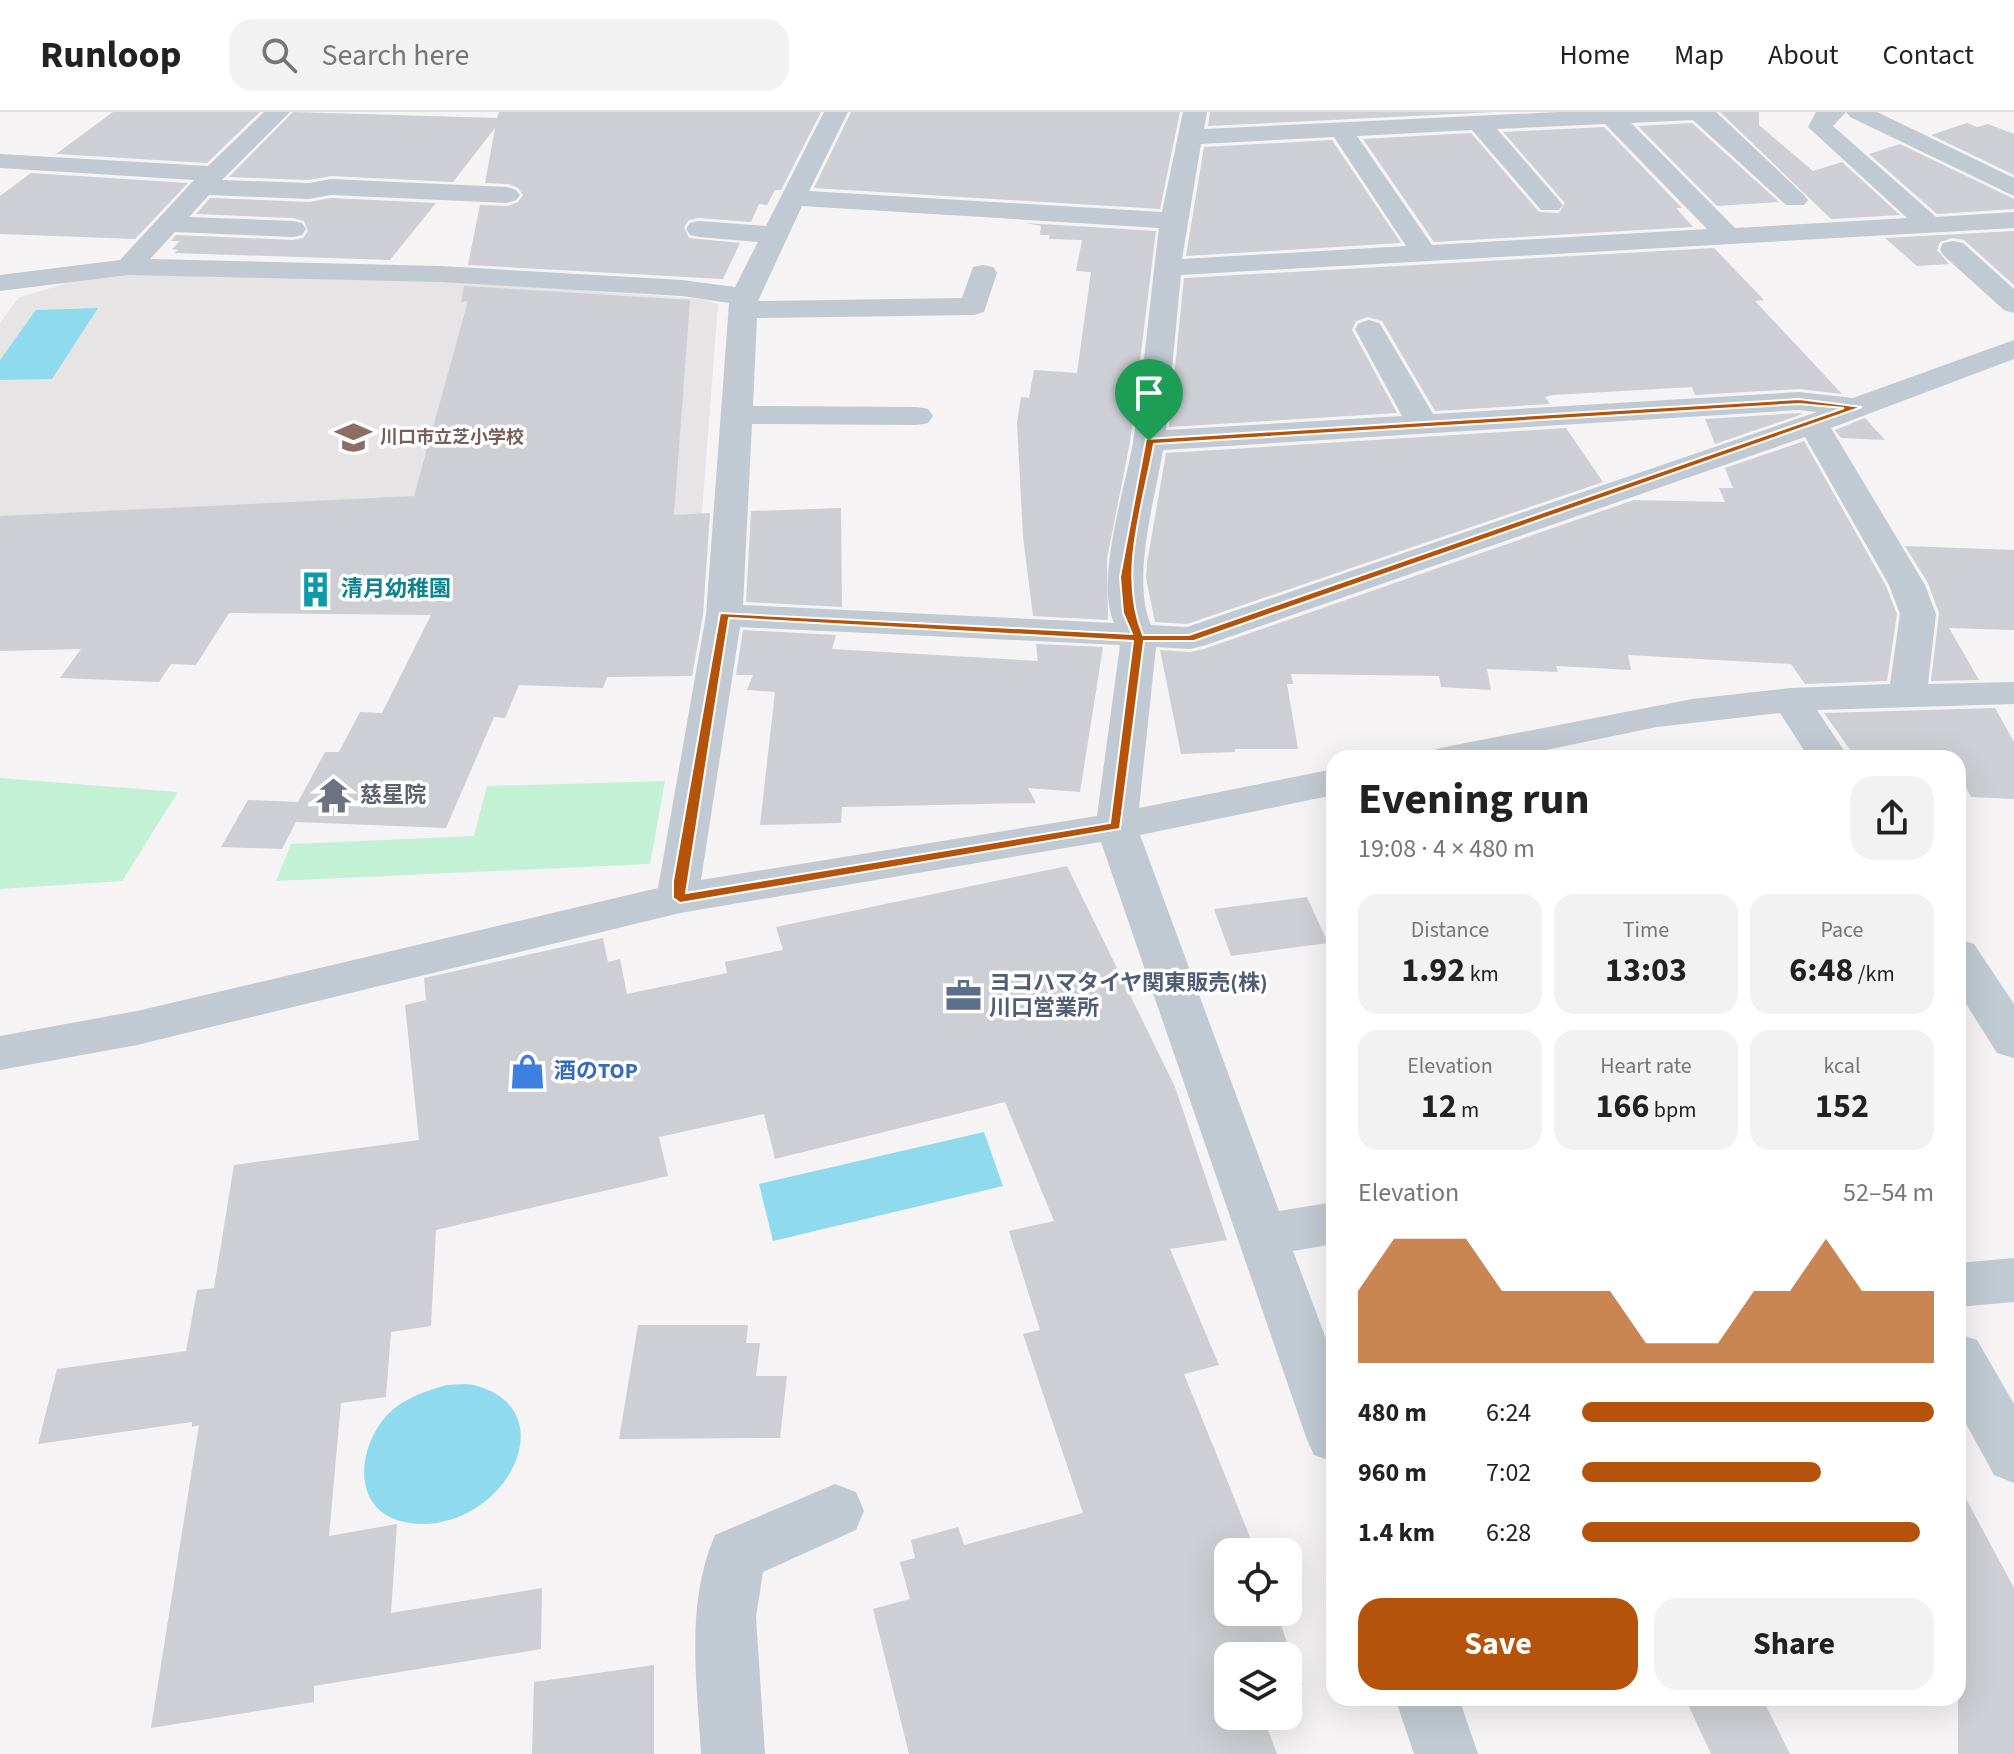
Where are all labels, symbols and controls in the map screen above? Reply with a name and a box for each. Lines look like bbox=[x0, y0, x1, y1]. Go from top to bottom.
search box bbox=[229, 19, 789, 91]
text: Runloop bbox=[40, 28, 181, 82]
icon: search bbox=[257, 33, 301, 77]
text: Search here bbox=[321, 34, 469, 77]
text: Home bbox=[1559, 35, 1630, 75]
text: Map bbox=[1674, 35, 1724, 75]
text: About bbox=[1768, 35, 1839, 75]
text: Contact bbox=[1883, 35, 1974, 75]
pin bbox=[1115, 359, 1183, 441]
icon: arrive bbox=[1127, 371, 1171, 415]
school or university icon: 川口市立芝小学校 bbox=[335, 418, 373, 456]
place label: 川口市立芝小学校 bbox=[380, 425, 524, 450]
building icon: 清月幼稚園 bbox=[296, 570, 334, 608]
place label: 清月幼稚園 bbox=[341, 573, 451, 605]
text: Evening run bbox=[1358, 768, 1590, 831]
temple icon: 慈星院 bbox=[315, 776, 353, 814]
button: share bbox=[1850, 776, 1934, 860]
place label: 慈星院 bbox=[360, 779, 426, 811]
text: 19:08 · 4 × 480 m bbox=[1358, 830, 1535, 867]
text: Distance bbox=[1411, 914, 1489, 946]
text: Time bbox=[1623, 914, 1669, 946]
text: Pace bbox=[1820, 914, 1864, 946]
text: 1.92 bbox=[1401, 946, 1465, 995]
text: 13:03 bbox=[1605, 946, 1687, 995]
text: 6:48 bbox=[1789, 946, 1853, 995]
text: km bbox=[1465, 958, 1499, 990]
text: /km bbox=[1853, 958, 1895, 990]
place label: ヨコハマタイヤ関東販売(株) 川口営業所 bbox=[989, 967, 1267, 1024]
office icon: ヨコハマタイヤ関東販売(株) 川口営業所 bbox=[944, 977, 982, 1015]
text: Elevation bbox=[1407, 1050, 1493, 1082]
text: Heart rate bbox=[1600, 1050, 1692, 1082]
text: kcal bbox=[1823, 1050, 1861, 1082]
shop icon: 酒のTOP bbox=[509, 1052, 547, 1090]
place label: 酒のTOP bbox=[554, 1055, 638, 1087]
text: 12 bbox=[1421, 1082, 1457, 1131]
text: 166 bbox=[1596, 1082, 1649, 1131]
text: 152 bbox=[1815, 1082, 1869, 1131]
text: m bbox=[1457, 1094, 1479, 1126]
text: bpm bbox=[1649, 1094, 1696, 1126]
text: Elevation bbox=[1358, 1174, 1459, 1211]
text: 52–54 m bbox=[1843, 1174, 1934, 1211]
text: 480 m bbox=[1358, 1394, 1427, 1431]
text: 6:24 bbox=[1486, 1394, 1531, 1431]
text: 960 m bbox=[1358, 1454, 1427, 1491]
text: 7:02 bbox=[1486, 1454, 1531, 1491]
text: 1.4 km bbox=[1358, 1514, 1435, 1551]
text: 6:28 bbox=[1486, 1514, 1531, 1551]
map controls bbox=[1214, 1538, 1302, 1730]
button: locate bbox=[1214, 1538, 1302, 1626]
button: Save bbox=[1358, 1598, 1638, 1690]
button: Share bbox=[1654, 1598, 1934, 1690]
button: layers bbox=[1214, 1642, 1302, 1730]

